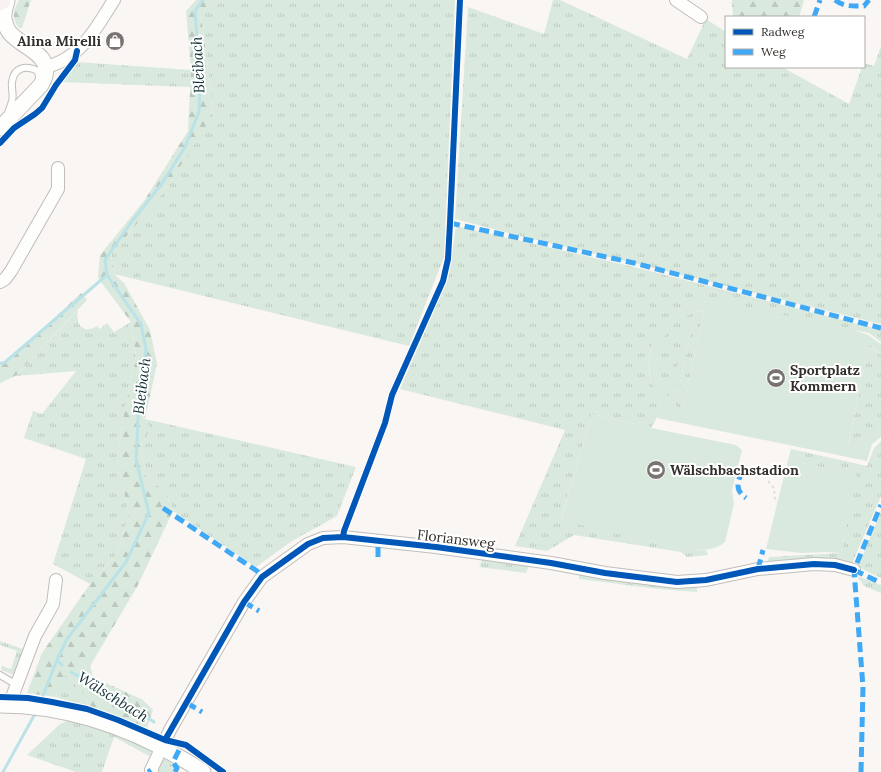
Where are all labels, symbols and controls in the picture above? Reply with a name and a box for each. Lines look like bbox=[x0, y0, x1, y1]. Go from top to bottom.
legend bbox=[725, 16, 865, 68]
text: Radweg bbox=[761, 24, 805, 39]
shop icon: Alina Mirelli bbox=[104, 30, 126, 52]
place label: Alina Mirelli bbox=[17, 32, 101, 50]
water label: Bleibach bbox=[186, 36, 208, 94]
text: Weg bbox=[761, 44, 786, 59]
water label: Bleibach bbox=[129, 356, 154, 415]
place label: Sportplatz Kommern bbox=[790, 361, 860, 395]
sports icon: Sportplatz Kommern bbox=[765, 367, 787, 389]
sports icon: Wälschbachstadion bbox=[645, 459, 667, 481]
place label: Wälschbachstadion bbox=[670, 461, 799, 479]
street label: Floriansweg bbox=[416, 525, 496, 553]
water label: Wälschbach bbox=[74, 667, 153, 726]

